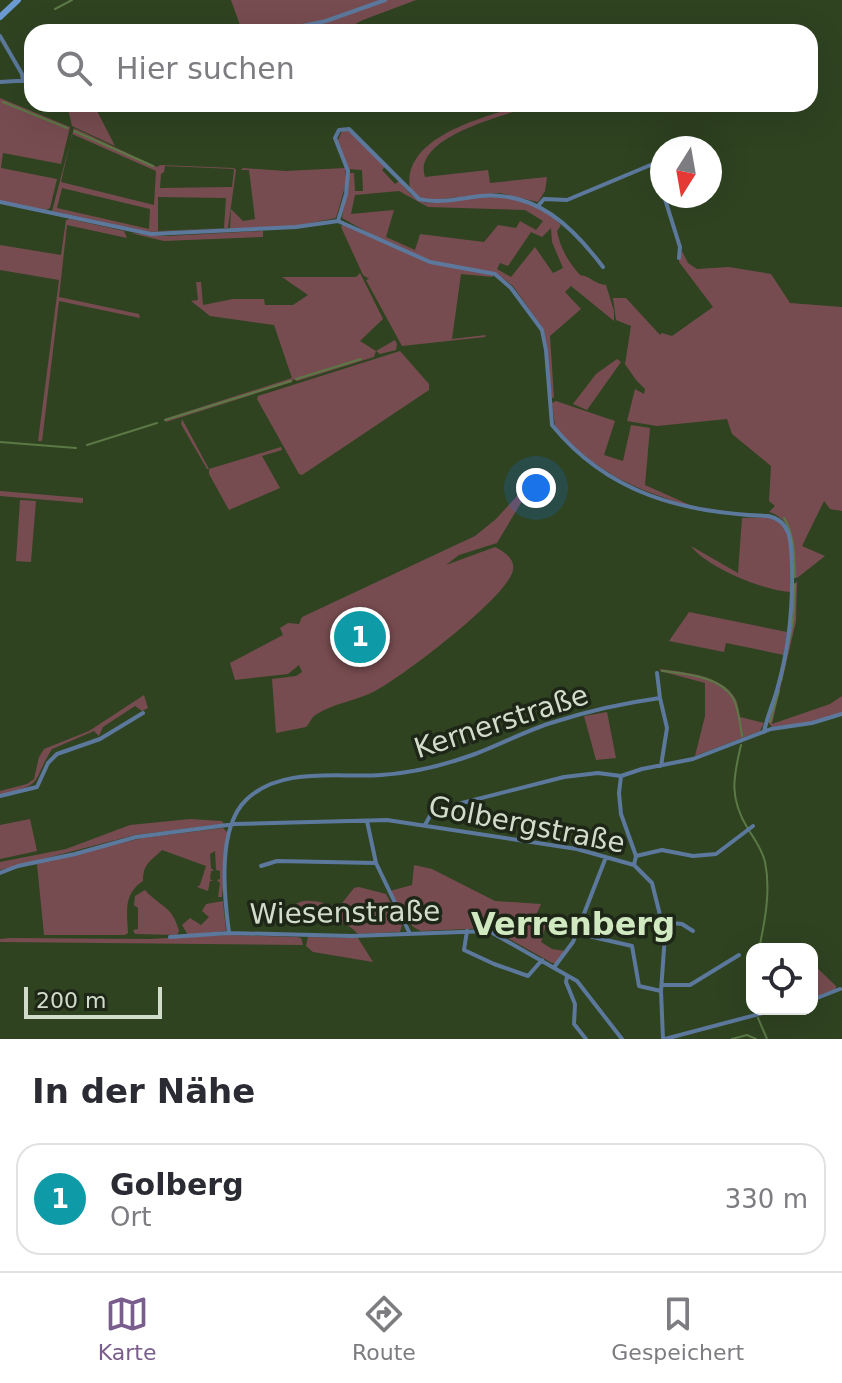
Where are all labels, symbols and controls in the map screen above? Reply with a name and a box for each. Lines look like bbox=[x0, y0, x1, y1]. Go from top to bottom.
search box bbox=[24, 24, 818, 112]
icon: search bbox=[52, 46, 96, 90]
text: Hier suchen bbox=[116, 51, 295, 86]
north arrow bbox=[650, 136, 722, 208]
your location bbox=[516, 468, 556, 508]
pin: 1 bbox=[334, 607, 386, 667]
street label: Kernerstraße bbox=[410, 678, 592, 765]
street label: Golbergstraße bbox=[426, 789, 628, 860]
street label: Wiesenstraße bbox=[249, 894, 441, 931]
district label: Verrenberg bbox=[471, 905, 675, 943]
map controls bbox=[746, 943, 818, 1015]
button: locate bbox=[746, 943, 818, 1015]
scale bar bbox=[24, 983, 162, 1019]
text: 200 m bbox=[36, 988, 106, 1013]
text: In der Nähe bbox=[32, 1071, 255, 1111]
text: Golberg bbox=[110, 1167, 244, 1202]
text: 1 bbox=[51, 1184, 69, 1214]
text: 330 m bbox=[725, 1184, 808, 1214]
text: Ort bbox=[110, 1202, 151, 1232]
tab: Karte bbox=[98, 1292, 156, 1365]
tab: Route bbox=[352, 1292, 416, 1365]
tab: Gespeichert bbox=[611, 1292, 744, 1365]

